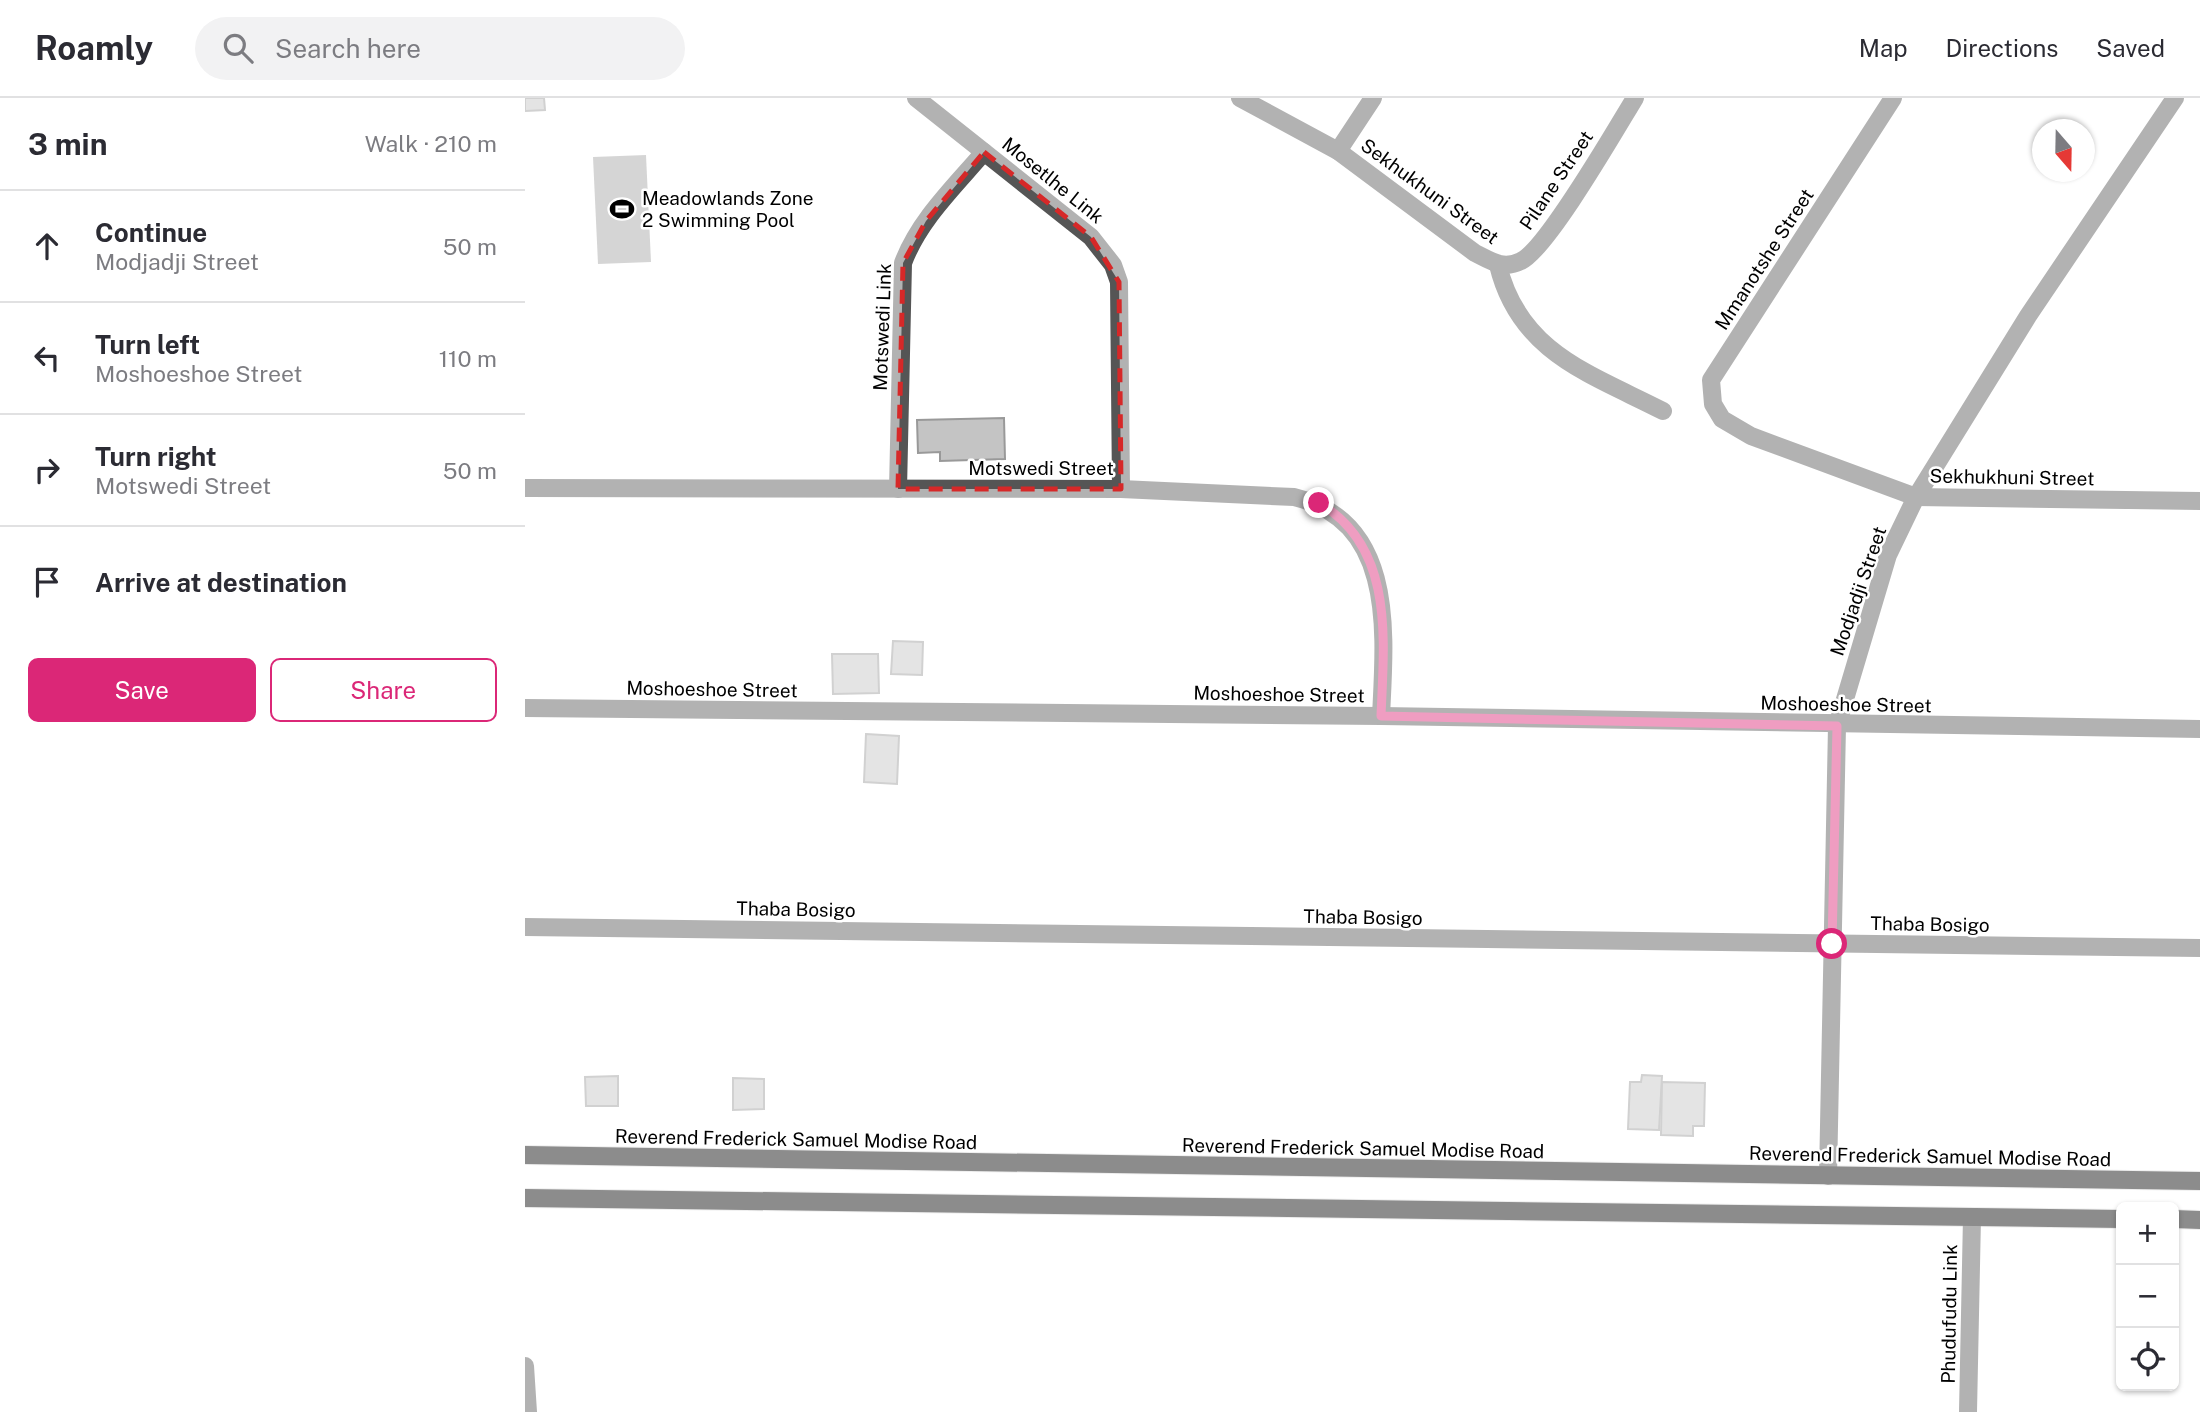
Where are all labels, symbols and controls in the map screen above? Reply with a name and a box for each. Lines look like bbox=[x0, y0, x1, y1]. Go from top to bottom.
search box bbox=[195, 17, 685, 80]
text: Roamly bbox=[35, 29, 153, 67]
icon: search bbox=[219, 29, 257, 67]
text: Search here bbox=[275, 33, 421, 64]
text: Map bbox=[1859, 34, 1908, 62]
text: Directions bbox=[1946, 34, 2058, 62]
text: Saved bbox=[2096, 34, 2165, 62]
north arrow bbox=[2032, 119, 2095, 182]
text: 3 min bbox=[28, 126, 107, 162]
street label: Pilane Street bbox=[1515, 126, 1597, 234]
text: Walk · 210 m bbox=[365, 130, 497, 157]
street label: Mosetlhe Link bbox=[998, 132, 1108, 228]
street label: Sekhukhuni Street bbox=[1357, 134, 1503, 248]
street label: Mmanotshe Street bbox=[1710, 184, 1818, 334]
place label: Meadowlands Zone 2 Swimming Pool bbox=[642, 187, 814, 231]
sports icon: Meadowlands Zone 2 Swimming Pool bbox=[608, 195, 636, 223]
text: Continue bbox=[95, 217, 207, 248]
icon: ahead bbox=[28, 227, 66, 265]
text: 50 m bbox=[443, 233, 497, 260]
text: Modjadji Street bbox=[95, 248, 259, 275]
street label: Motswedi Link bbox=[869, 263, 895, 391]
text: Turn left bbox=[95, 329, 200, 360]
icon: left bbox=[28, 339, 66, 377]
text: 110 m bbox=[439, 345, 497, 372]
text: Moshoeshoe Street bbox=[95, 360, 303, 387]
text: Turn right bbox=[95, 441, 217, 472]
icon: right bbox=[28, 451, 66, 489]
text: 50 m bbox=[443, 457, 497, 484]
street label: Motswedi Street bbox=[968, 457, 1114, 479]
street label: Sekhukhuni Street bbox=[1929, 465, 2095, 489]
text: Motswedi Street bbox=[95, 472, 271, 499]
route end bbox=[1303, 487, 1334, 518]
street label: Modjadji Street bbox=[1826, 523, 1890, 659]
icon: arrive bbox=[28, 563, 66, 601]
text: Arrive at destination bbox=[95, 567, 347, 598]
button: Save bbox=[28, 658, 256, 722]
button: Share bbox=[270, 658, 497, 722]
street label: Moshoeshoe Street bbox=[626, 677, 798, 701]
street label: Moshoeshoe Street bbox=[1193, 682, 1365, 706]
street label: Moshoeshoe Street bbox=[1760, 692, 1932, 716]
street label: Thaba Bosigo bbox=[736, 897, 856, 921]
street label: Thaba Bosigo bbox=[1303, 905, 1423, 929]
street label: Thaba Bosigo bbox=[1870, 912, 1990, 936]
route start bbox=[1816, 928, 1847, 959]
street label: Reverend Frederick Samuel Modise Road bbox=[615, 1125, 977, 1153]
street label: Reverend Frederick Samuel Modise Road bbox=[1182, 1134, 1544, 1162]
street label: Reverend Frederick Samuel Modise Road bbox=[1749, 1142, 2111, 1170]
map controls bbox=[2116, 1202, 2179, 1391]
button: + bbox=[2116, 1202, 2179, 1265]
street label: Phudufudu Link bbox=[1937, 1244, 1961, 1384]
button: − bbox=[2116, 1265, 2179, 1328]
button: locate bbox=[2116, 1328, 2179, 1391]

